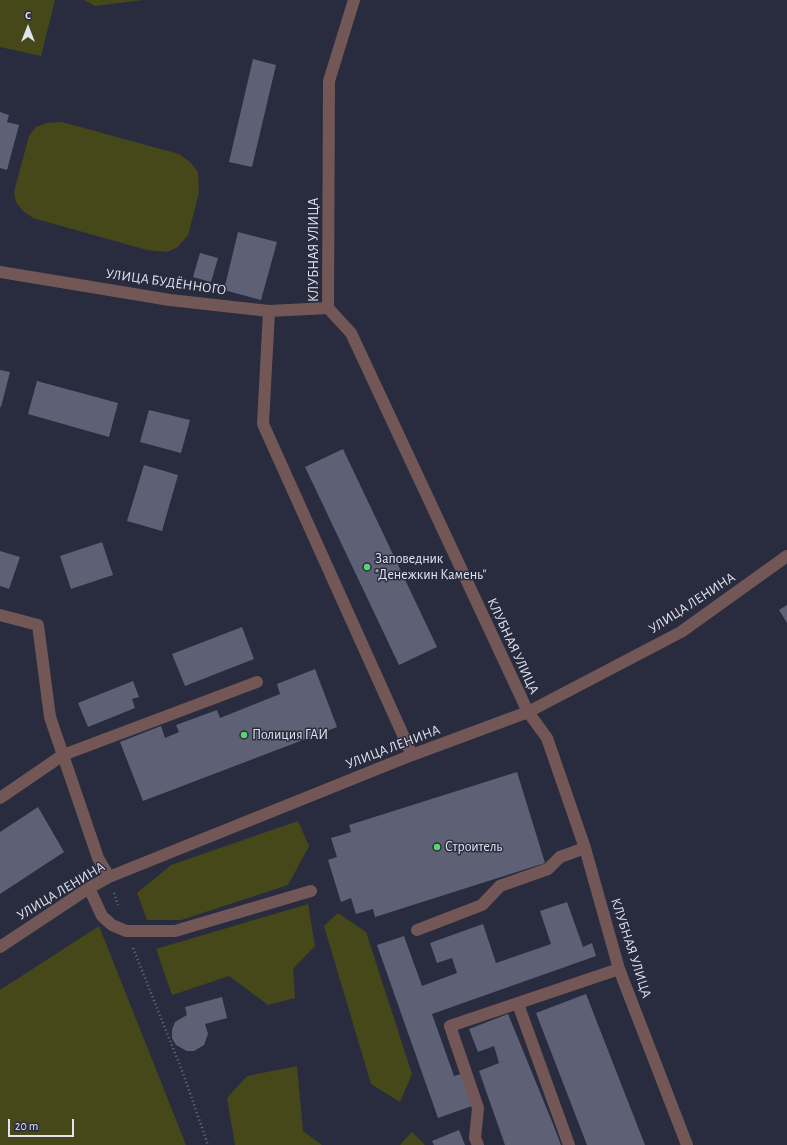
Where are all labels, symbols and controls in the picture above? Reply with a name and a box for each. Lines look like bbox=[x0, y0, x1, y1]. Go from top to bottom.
north arrow bbox=[8, 8, 48, 48]
text: С bbox=[25, 10, 31, 21]
street label: КЛУБНАЯ УЛИЦА bbox=[306, 198, 322, 302]
street label: УЛИЦА БУДЁННОГО bbox=[105, 265, 227, 299]
place label: Заповедник "Денежкин Камень" bbox=[375, 551, 486, 584]
marker: Заповедник "Денежкин Камень" bbox=[362, 562, 372, 572]
street label: УЛИЦА ЛЕНИНА bbox=[646, 569, 738, 637]
street label: КЛУБНАЯ УЛИЦА bbox=[483, 595, 543, 697]
street label: УЛИЦА ЛЕНИНА bbox=[343, 721, 443, 773]
place label: Полиция ГАИ bbox=[252, 727, 328, 743]
marker: Полиция ГАИ bbox=[239, 730, 249, 740]
place label: Строитель bbox=[445, 839, 502, 855]
marker: Строитель bbox=[432, 842, 442, 852]
street label: УЛИЦА ЛЕНИНА bbox=[14, 858, 108, 924]
street label: КЛУБНАЯ УЛИЦА bbox=[607, 896, 655, 1000]
scale bar bbox=[10, 1111, 76, 1137]
text: 20 m bbox=[15, 1120, 38, 1132]

